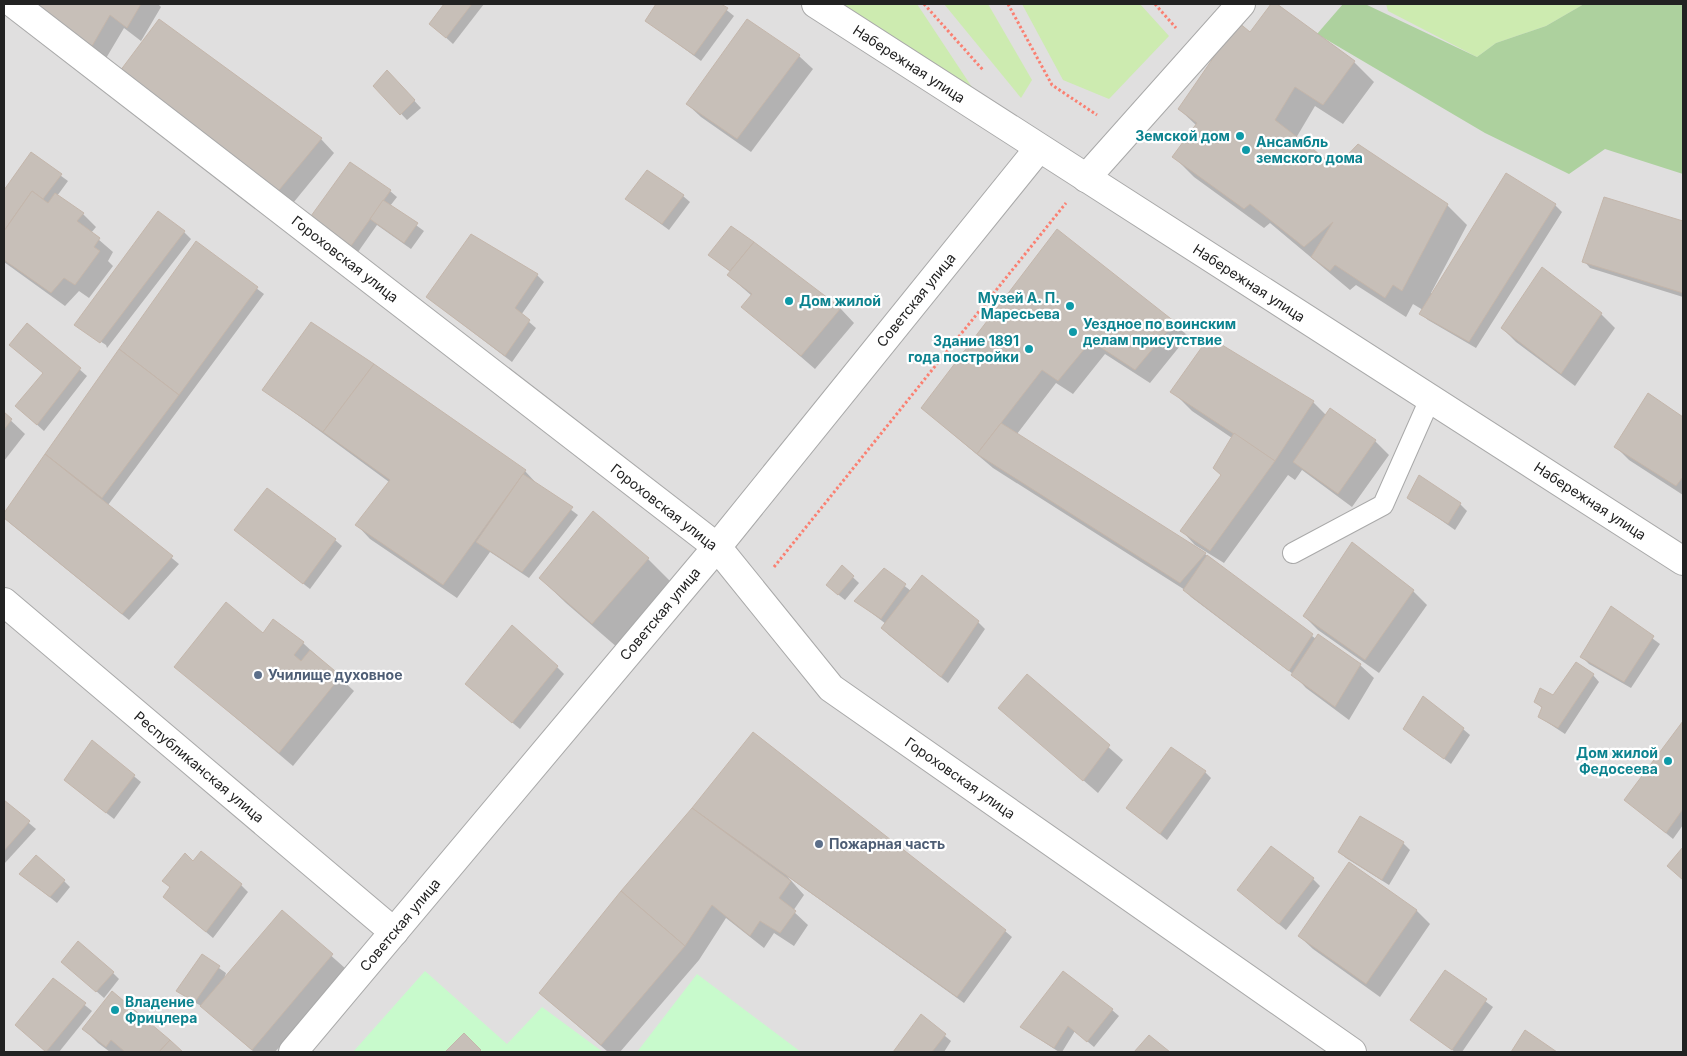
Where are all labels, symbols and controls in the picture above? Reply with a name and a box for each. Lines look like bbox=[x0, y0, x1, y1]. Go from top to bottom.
street label: Набережная улица bbox=[850, 21, 968, 106]
place label: Земской дом bbox=[1135, 127, 1230, 144]
marker: Земской дом bbox=[1234, 130, 1246, 142]
place label: Ансамбль земского дома bbox=[1256, 133, 1363, 166]
marker: Ансамбль земского дома bbox=[1240, 144, 1252, 156]
street label: Гороховская улица bbox=[289, 212, 402, 306]
street label: Набережная улица bbox=[1190, 240, 1308, 325]
street label: Советская улица bbox=[873, 249, 959, 350]
place label: Музей А. П. Маресьева bbox=[978, 289, 1060, 322]
place label: Дом жилой bbox=[799, 292, 881, 309]
marker: Дом жилой bbox=[783, 295, 795, 307]
marker: Музей А. П. Маресьева bbox=[1064, 300, 1076, 312]
place label: Уездное по воинским делам присутствие bbox=[1083, 315, 1236, 348]
marker: Уездное по воинским делам присутствие bbox=[1067, 326, 1079, 338]
place label: Здание 1891 года постройки bbox=[908, 332, 1019, 365]
marker: Здание 1891 года постройки bbox=[1023, 343, 1035, 355]
street label: Набережная улица bbox=[1531, 458, 1649, 543]
street label: Гороховская улица bbox=[608, 460, 721, 554]
street label: Советская улица bbox=[616, 564, 703, 664]
place label: Училище духовное bbox=[268, 666, 402, 683]
marker: Училище духовное bbox=[252, 669, 264, 681]
street label: Республиканская улица bbox=[131, 707, 268, 826]
street label: Гороховская улица bbox=[902, 733, 1019, 822]
place label: Дом жилой Федосеева bbox=[1576, 744, 1658, 777]
marker: Дом жилой Федосеева bbox=[1662, 755, 1674, 767]
place label: Пожарная часть bbox=[829, 835, 945, 852]
marker: Пожарная часть bbox=[813, 838, 825, 850]
street label: Советская улица bbox=[356, 875, 443, 975]
place label: Владение Фрицлера bbox=[125, 993, 197, 1026]
marker: Владение Фрицлера bbox=[109, 1004, 121, 1016]

